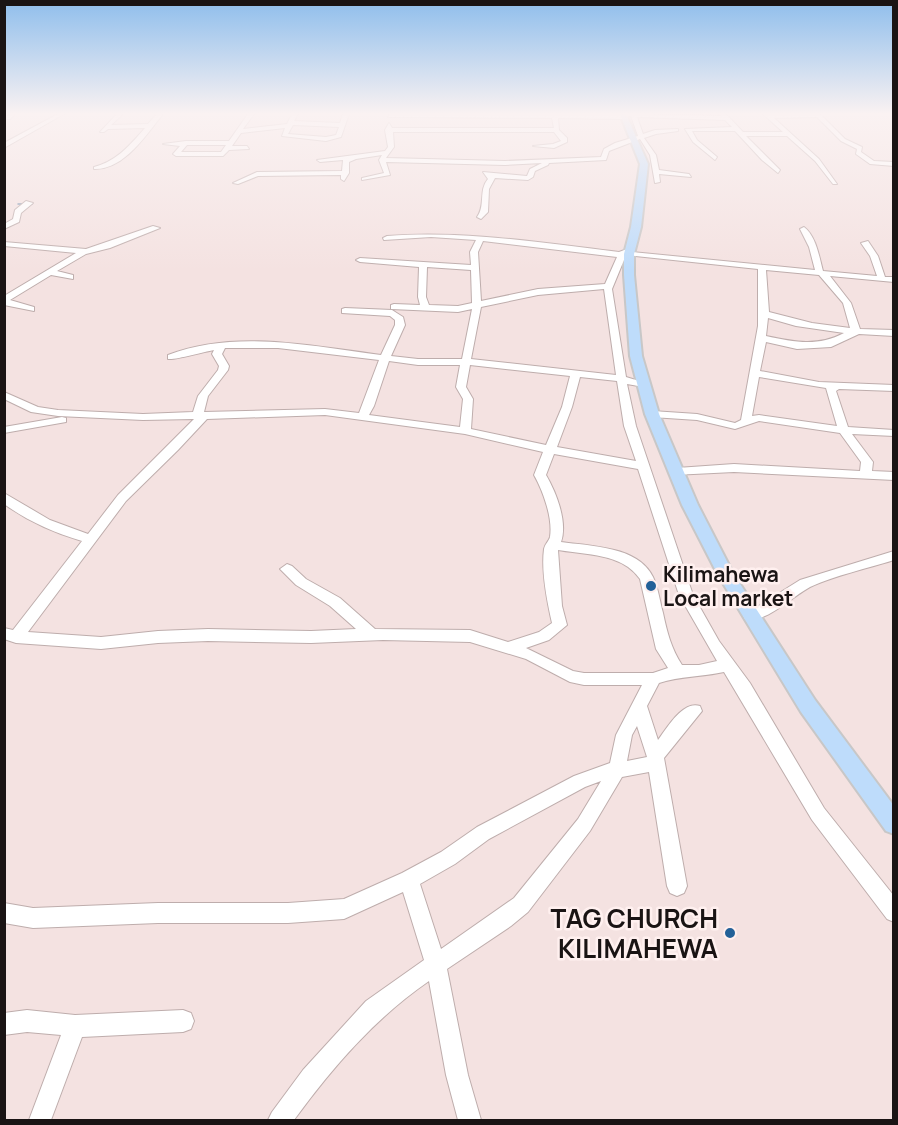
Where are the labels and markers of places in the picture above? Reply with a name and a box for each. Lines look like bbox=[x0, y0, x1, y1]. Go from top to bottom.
place label: Kilimahewa Local market bbox=[663, 560, 793, 612]
marker: Kilimahewa Local market bbox=[644, 579, 658, 593]
place label: TAG CHURCH KILIMAHEWA bbox=[550, 900, 718, 966]
marker: TAG CHURCH KILIMAHEWA bbox=[723, 926, 737, 940]

